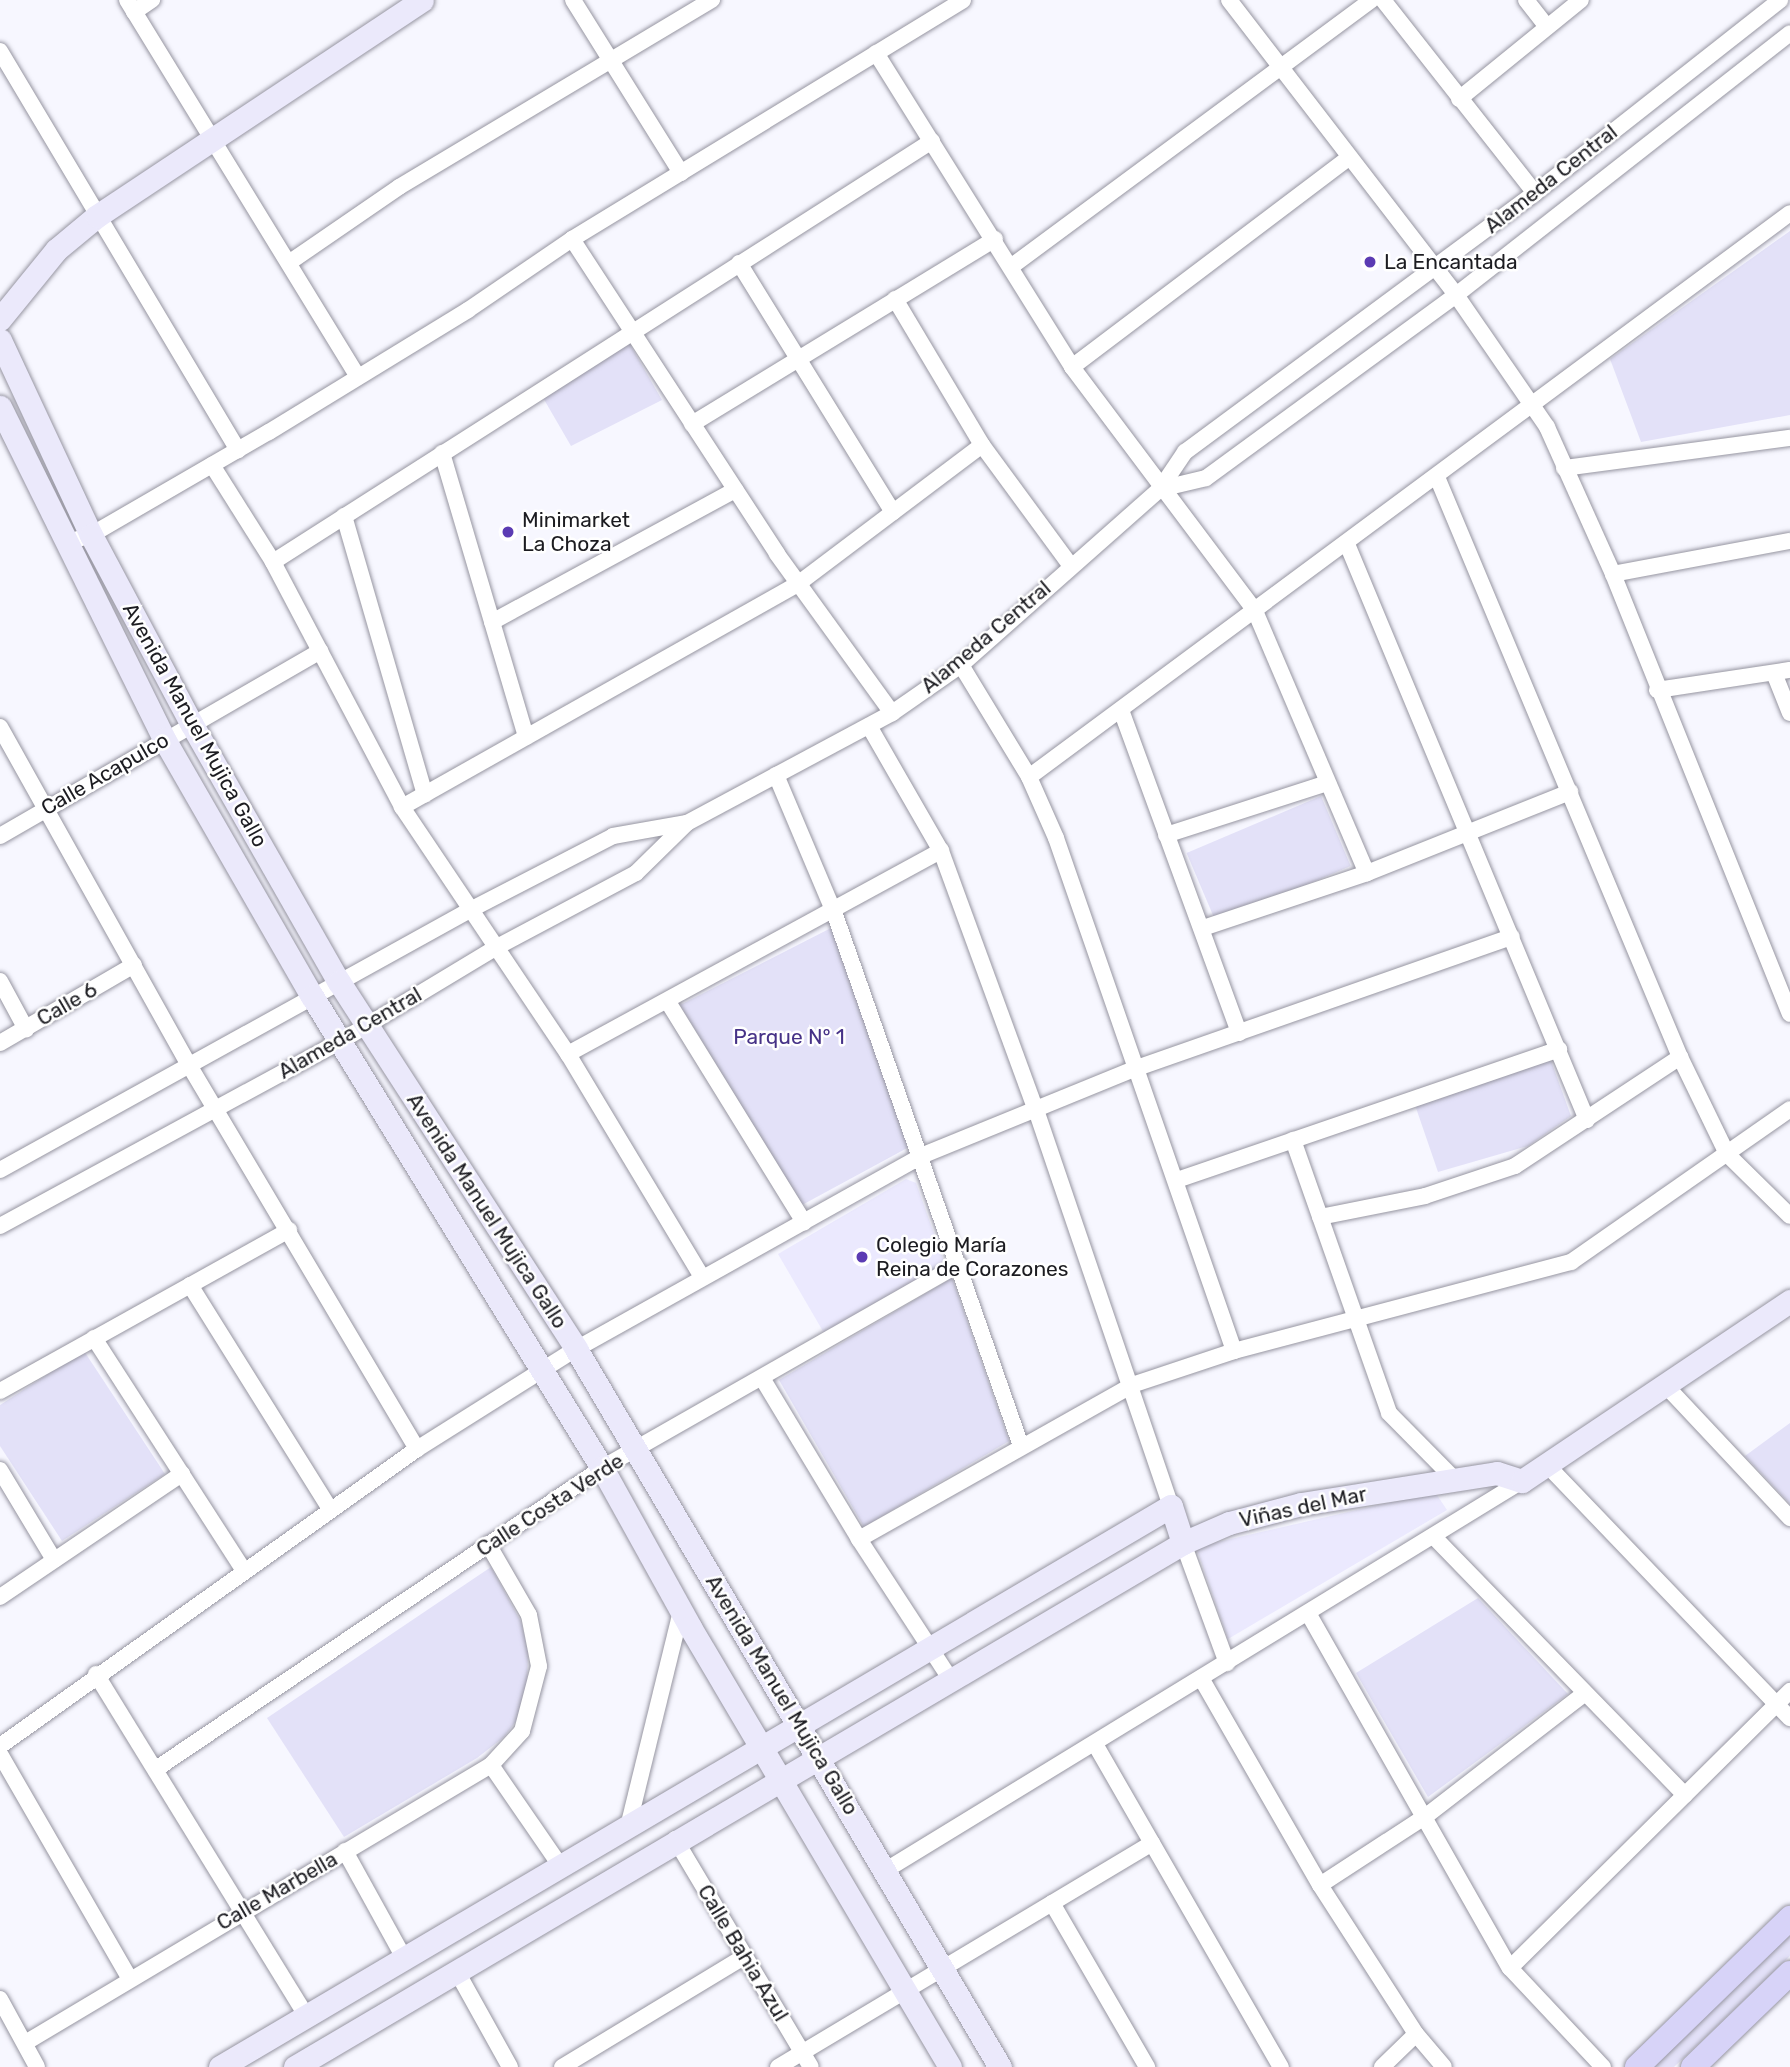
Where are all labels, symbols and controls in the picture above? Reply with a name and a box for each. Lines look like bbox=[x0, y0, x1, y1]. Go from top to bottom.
street label: Alameda Central bbox=[1480, 119, 1622, 239]
place label: La Encantada bbox=[1384, 249, 1518, 275]
marker: La Encantada bbox=[1362, 254, 1378, 270]
place label: Minimarket La Choza bbox=[522, 507, 630, 557]
marker: Minimarket La Choza bbox=[500, 524, 516, 540]
street label: Alameda Central bbox=[916, 575, 1056, 699]
street label: Avenida Manuel Mujica Gallo bbox=[117, 598, 273, 852]
street label: Calle Acapulco bbox=[36, 727, 174, 821]
street label: Calle 6 bbox=[32, 977, 102, 1031]
street label: Alameda Central bbox=[274, 982, 426, 1084]
park label: Parque N° 1 bbox=[733, 1024, 845, 1050]
street label: Avenida Manuel Mujica Gallo bbox=[401, 1089, 573, 1333]
place label: Colegio María Reina de Corazones bbox=[876, 1232, 1069, 1282]
marker: Colegio María Reina de Corazones bbox=[854, 1249, 870, 1265]
street label: Calle Costa Verde bbox=[472, 1448, 628, 1562]
street label: Viñas del Mar bbox=[1237, 1481, 1369, 1533]
street label: Avenida Manuel Mujica Gallo bbox=[700, 1570, 864, 1820]
street label: Calle Marbella bbox=[212, 1846, 342, 1936]
street label: Calle Bahia Azul bbox=[692, 1880, 794, 2026]

